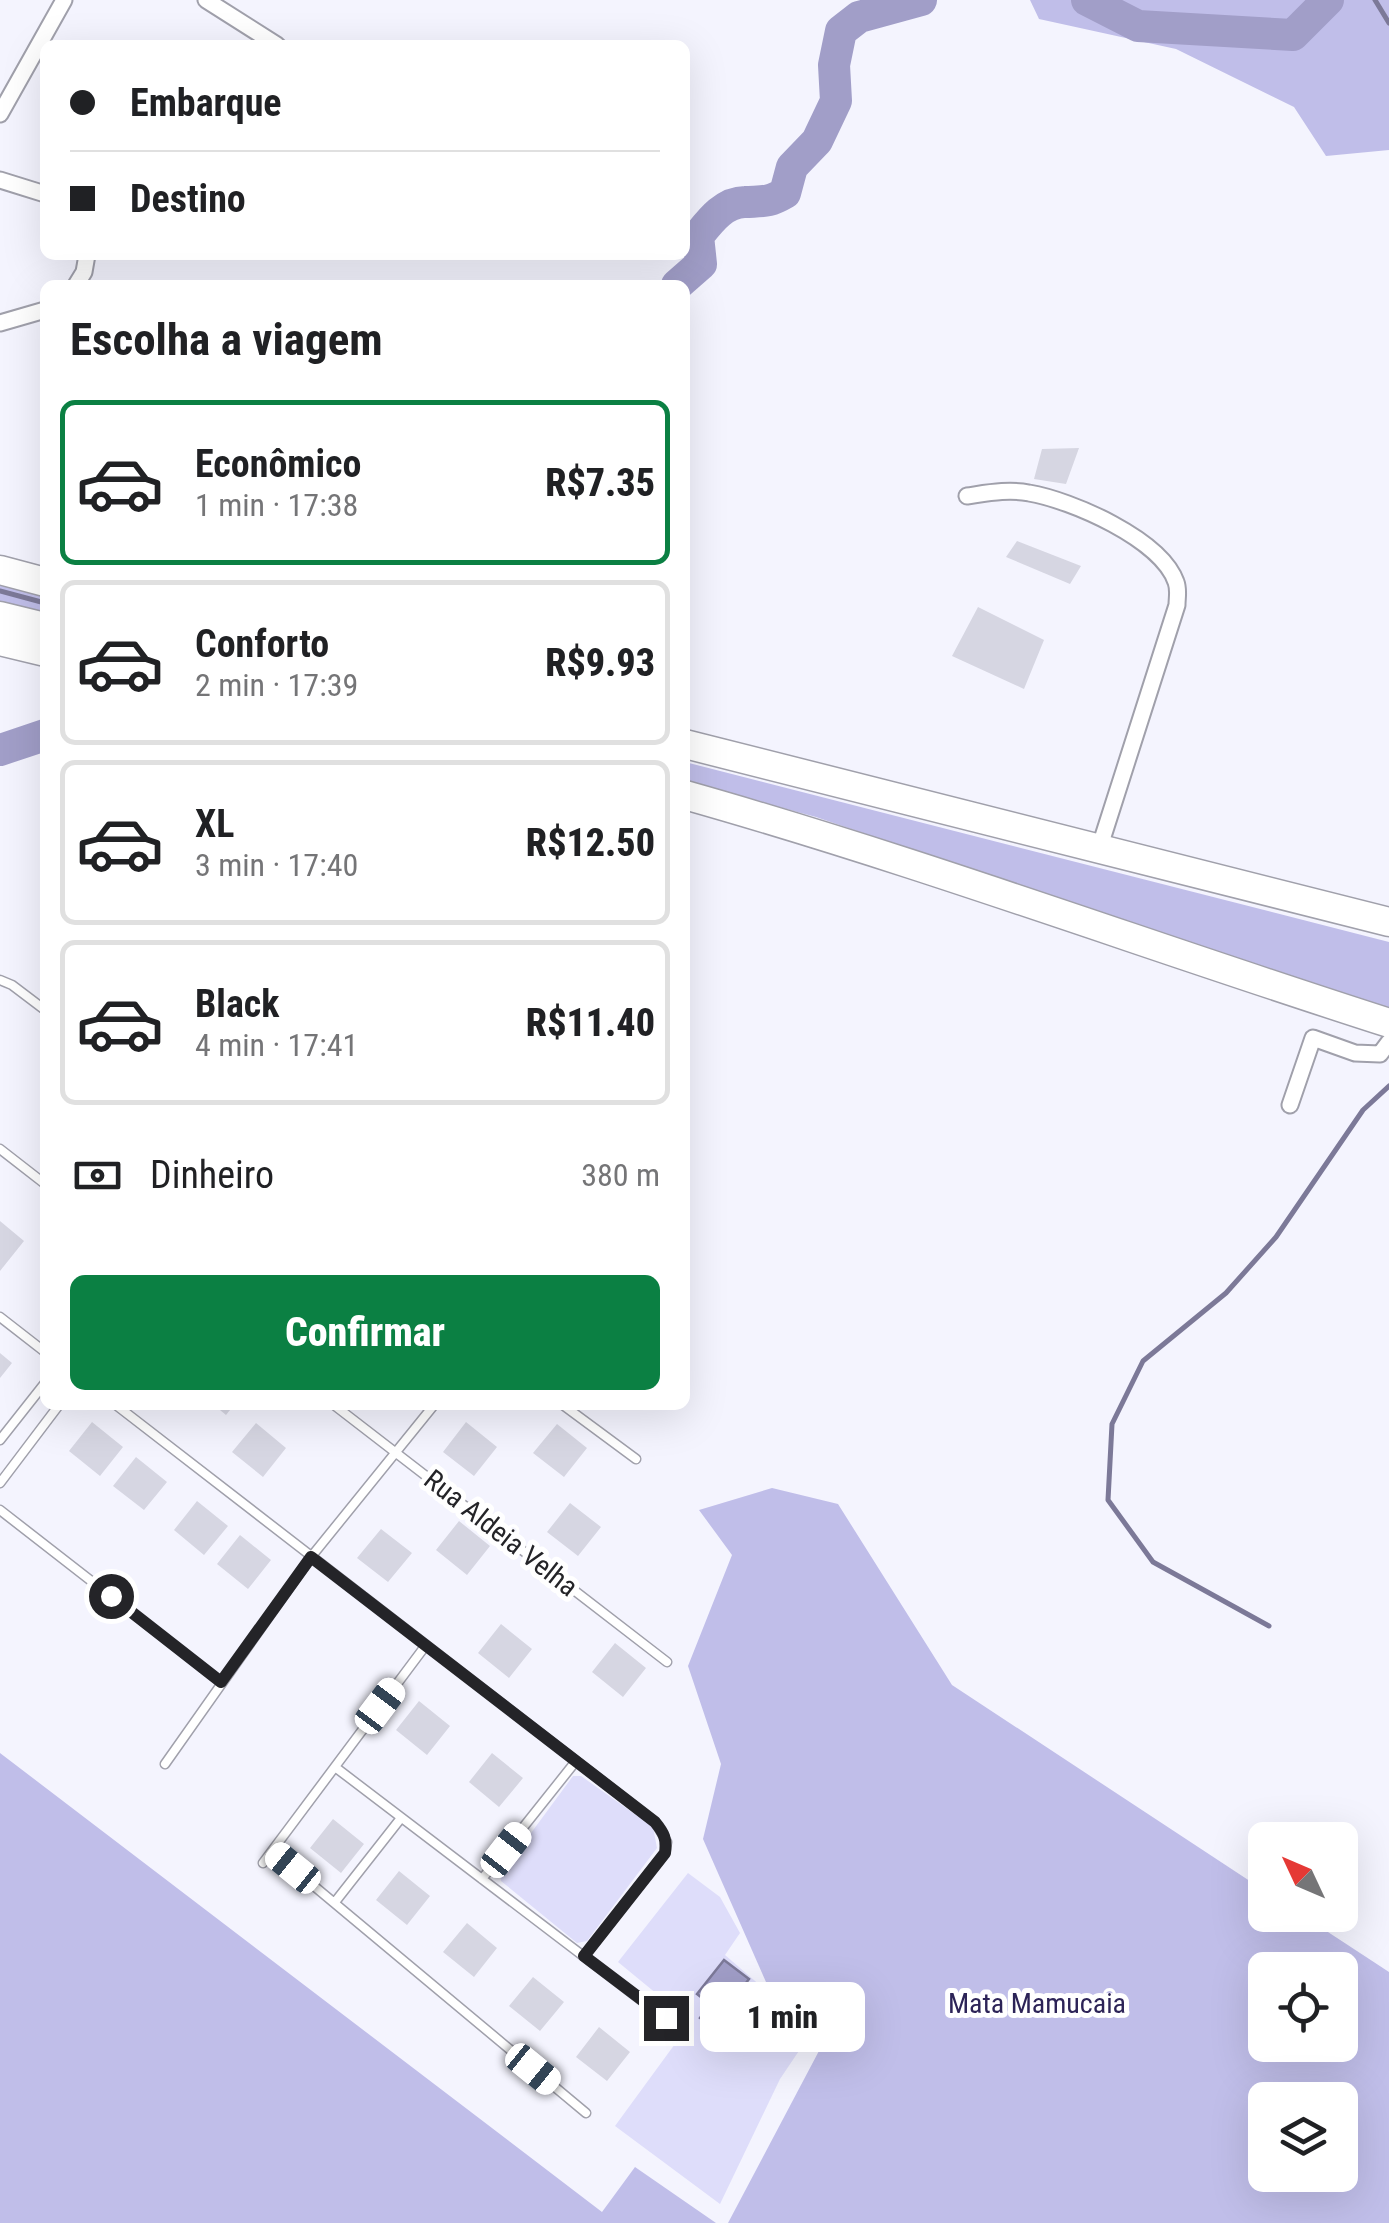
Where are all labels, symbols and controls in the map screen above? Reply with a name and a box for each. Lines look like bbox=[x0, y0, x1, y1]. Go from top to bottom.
text: Embarque bbox=[130, 81, 282, 125]
text: Destino bbox=[130, 177, 246, 221]
text: Escolha a viagem bbox=[70, 313, 383, 366]
icon: car bbox=[75, 438, 165, 528]
text: Econômico bbox=[195, 442, 361, 486]
text: R$7.35 bbox=[545, 461, 655, 505]
text: 1 min · 17:38 bbox=[195, 486, 358, 524]
icon: car bbox=[75, 618, 165, 708]
text: Conforto bbox=[195, 622, 329, 666]
text: R$9.93 bbox=[545, 641, 655, 685]
text: 2 min · 17:39 bbox=[195, 666, 358, 704]
icon: car bbox=[75, 798, 165, 888]
text: XL bbox=[195, 802, 234, 846]
text: R$12.50 bbox=[526, 821, 655, 865]
text: 3 min · 17:40 bbox=[195, 846, 358, 884]
icon: car bbox=[75, 978, 165, 1068]
text: Black bbox=[195, 982, 279, 1026]
text: R$11.40 bbox=[526, 1001, 655, 1045]
text: 4 min · 17:41 bbox=[195, 1026, 358, 1064]
icon: cash bbox=[70, 1148, 125, 1203]
text: Dinheiro bbox=[150, 1153, 274, 1197]
text: 380 m bbox=[581, 1156, 660, 1194]
button: Confirmar bbox=[70, 1275, 660, 1390]
street label: Rua Aldeia Velha bbox=[418, 1463, 584, 1603]
route start bbox=[89, 1574, 134, 1619]
car bbox=[350, 1673, 410, 1739]
car bbox=[476, 1817, 536, 1883]
north arrow bbox=[1248, 1822, 1358, 1932]
map controls bbox=[1248, 1822, 1358, 2192]
car bbox=[260, 1837, 326, 1899]
button: locate bbox=[1248, 1952, 1358, 2062]
callout: 1 min bbox=[701, 1983, 866, 2053]
park label: Mata Mamucaia bbox=[948, 1987, 1126, 2020]
route end bbox=[644, 1996, 689, 2041]
text: 1 min bbox=[747, 1998, 818, 2036]
car bbox=[500, 2038, 566, 2100]
button: layers bbox=[1248, 2082, 1358, 2192]

